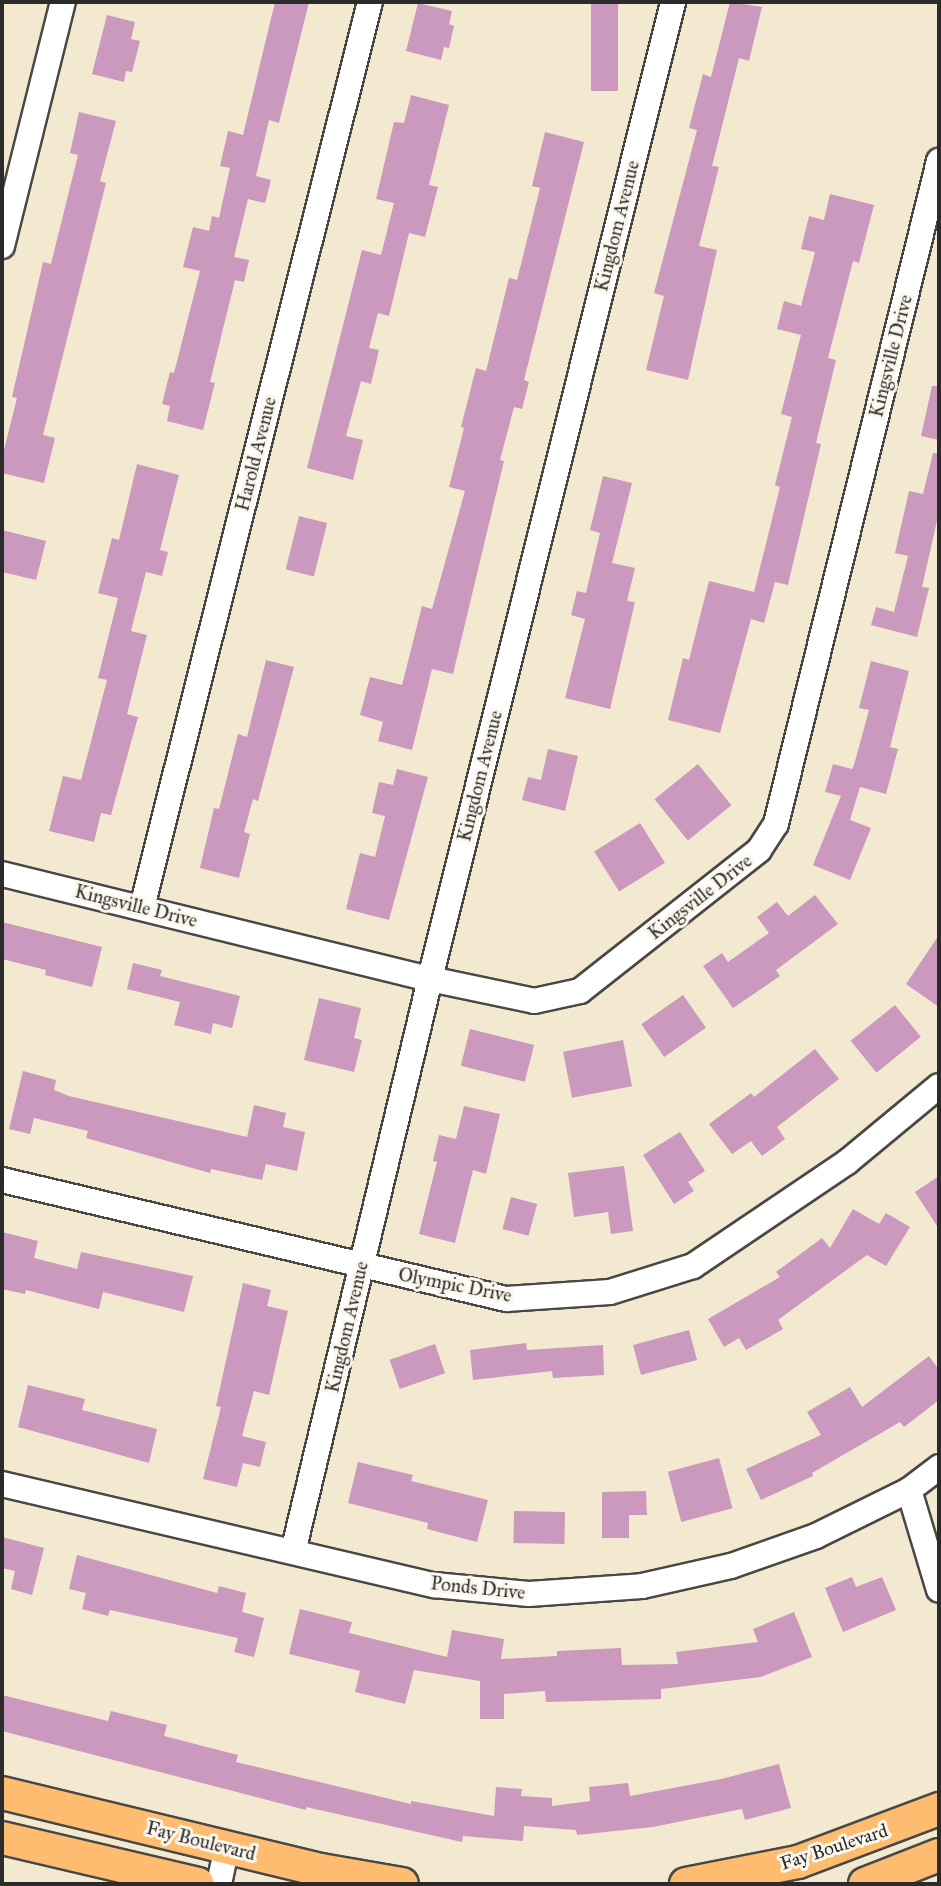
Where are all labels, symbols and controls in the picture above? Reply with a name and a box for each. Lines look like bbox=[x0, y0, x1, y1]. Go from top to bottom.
street label: Kingdom Avenue bbox=[590, 158, 644, 294]
street label: Kingsville Drive bbox=[865, 292, 917, 420]
street label: Harold Avenue bbox=[231, 395, 281, 513]
street label: Kingdom Avenue bbox=[453, 708, 507, 844]
street label: Kingsville Drive bbox=[644, 849, 756, 945]
street label: Kingsville Drive bbox=[72, 880, 200, 932]
street label: Kingdom Avenue bbox=[321, 1259, 373, 1395]
street label: Olympic Drive bbox=[396, 1263, 514, 1307]
street label: Ponds Drive bbox=[430, 1572, 526, 1604]
street label: Fay Boulevard bbox=[144, 1816, 258, 1866]
street label: Fay Boulevard bbox=[777, 1819, 891, 1875]

